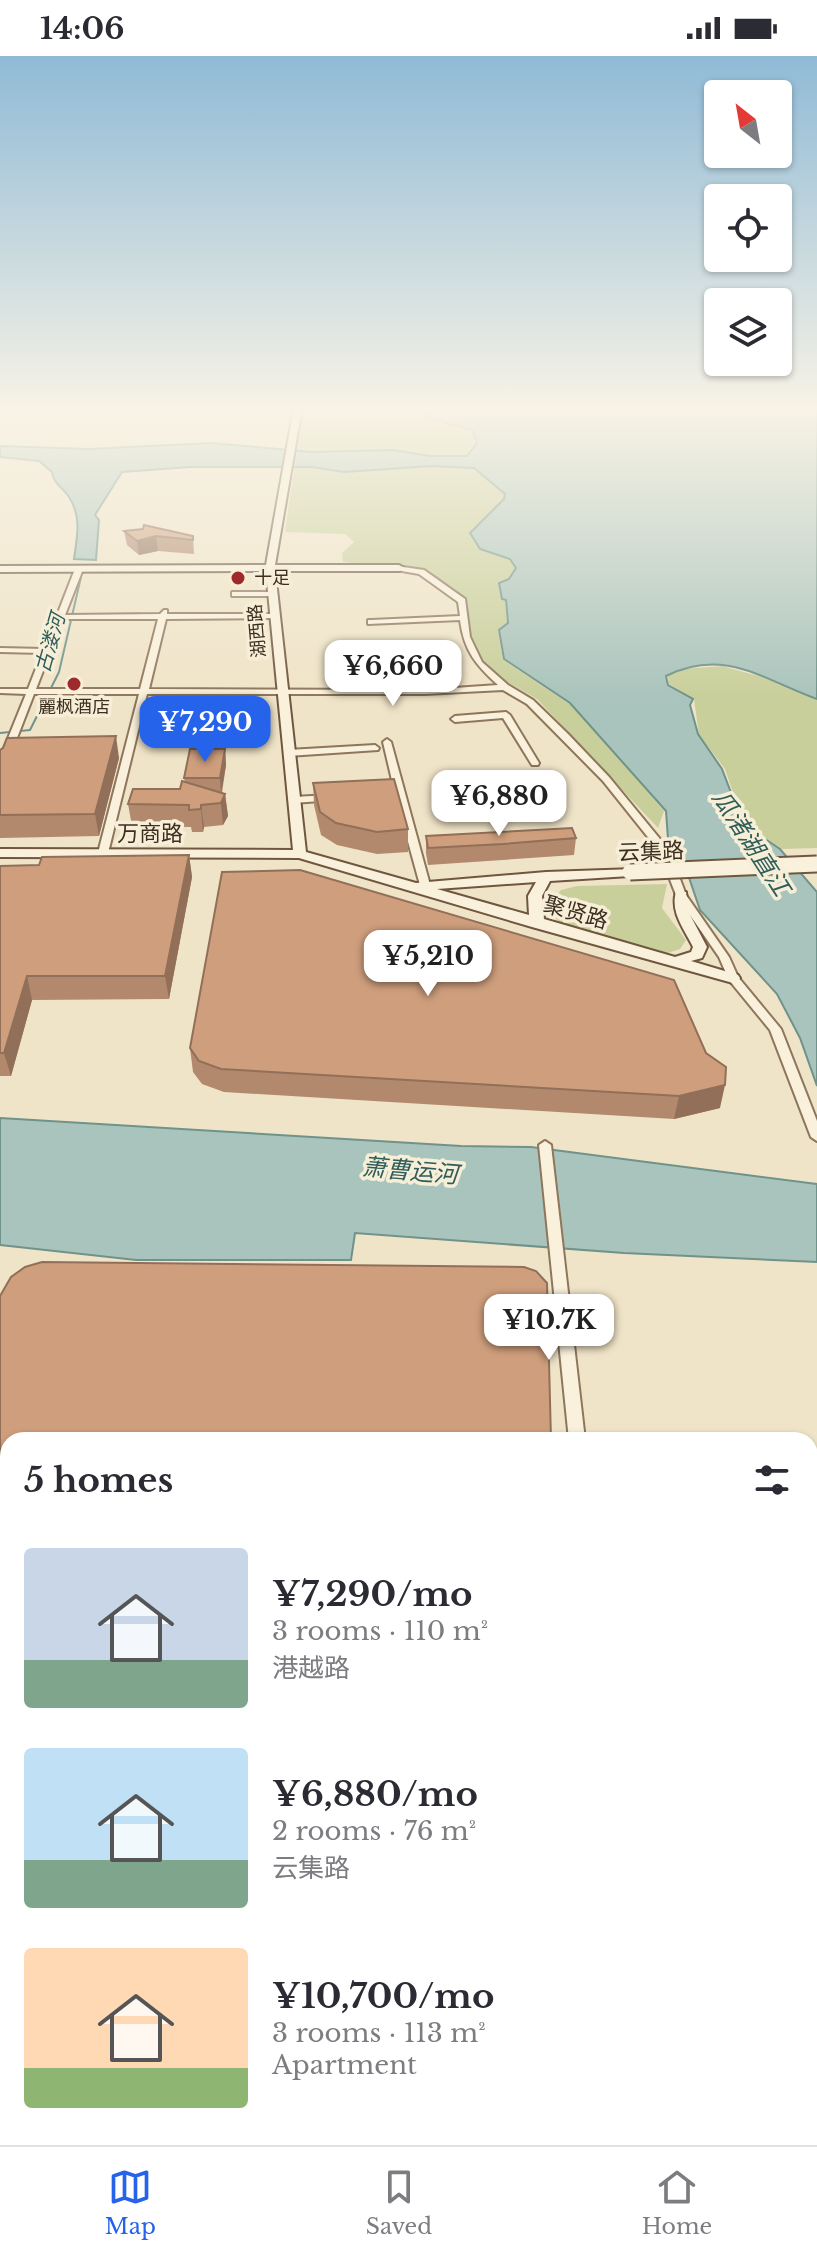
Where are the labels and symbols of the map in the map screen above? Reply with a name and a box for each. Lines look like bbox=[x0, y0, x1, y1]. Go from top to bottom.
north arrow bbox=[704, 80, 792, 168]
place label: 十足 bbox=[254, 567, 290, 589]
marker: 十足 bbox=[229, 569, 247, 587]
street label: 湖西路 bbox=[244, 603, 270, 659]
water label: 古溇河 bbox=[30, 607, 71, 675]
pin: ¥6,660 bbox=[328, 640, 458, 708]
marker: 麗枫酒店 bbox=[65, 675, 83, 693]
place label: 麗枫酒店 bbox=[38, 696, 110, 718]
pin: ¥7,290 bbox=[140, 696, 270, 764]
pin: ¥6,880 bbox=[434, 770, 564, 838]
water label: 瓜渚湖直江 bbox=[707, 785, 798, 903]
street label: 万商路 bbox=[117, 820, 183, 847]
street label: 云集路 bbox=[618, 837, 684, 866]
street label: 聚贤路 bbox=[540, 890, 611, 935]
pin: ¥5,210 bbox=[363, 930, 493, 998]
water label: 萧曹运河 bbox=[361, 1152, 463, 1189]
pin: ¥10.7K bbox=[484, 1294, 614, 1362]

